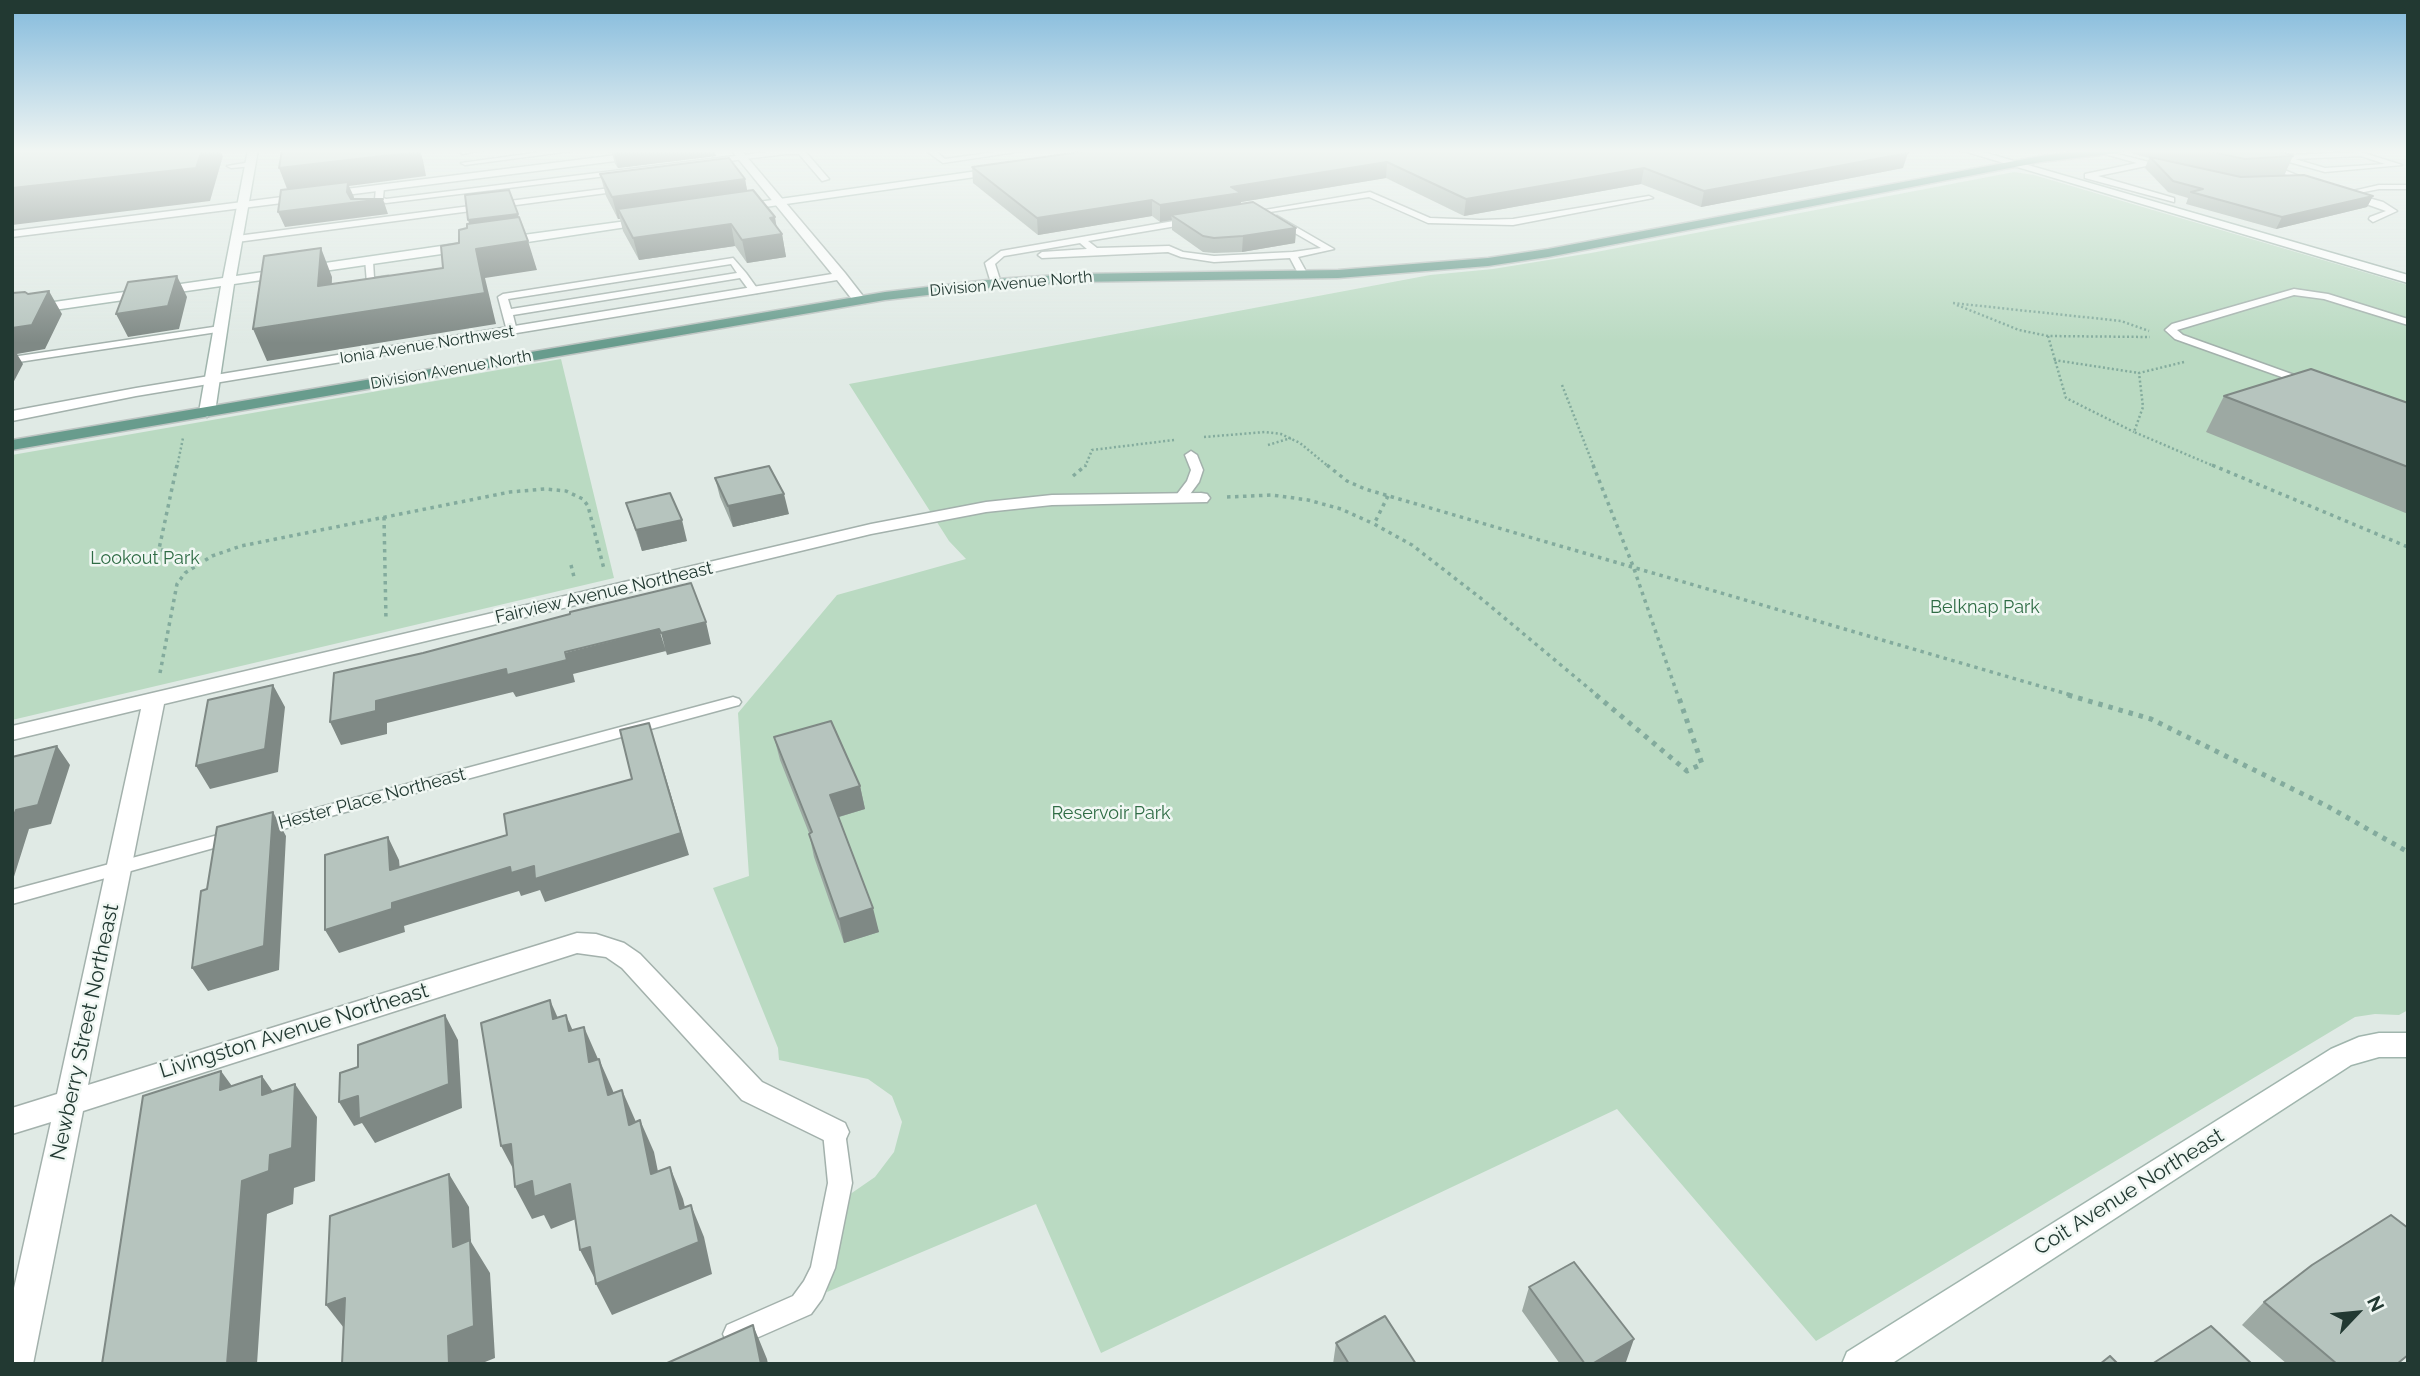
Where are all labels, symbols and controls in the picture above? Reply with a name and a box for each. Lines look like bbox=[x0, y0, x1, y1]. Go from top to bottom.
street label: Division Avenue North bbox=[929, 267, 1093, 301]
street label: Ionia Avenue Northwest bbox=[338, 322, 516, 368]
street label: Division Avenue North bbox=[369, 346, 533, 394]
park label: Lookout Park bbox=[90, 548, 200, 570]
street label: Fairview Avenue Northeast bbox=[493, 557, 715, 629]
park label: Belknap Park bbox=[1930, 597, 2040, 619]
street label: Hester Place Northeast bbox=[276, 764, 468, 834]
park label: Reservoir Park bbox=[1051, 803, 1171, 825]
street label: Newberry Street Northeast bbox=[45, 901, 125, 1163]
street label: Livingston Avenue Northeast bbox=[156, 978, 432, 1084]
street label: Coit Avenue Northeast bbox=[2029, 1123, 2229, 1261]
north arrow bbox=[2322, 1278, 2392, 1348]
text: N bbox=[2363, 1292, 2389, 1315]

